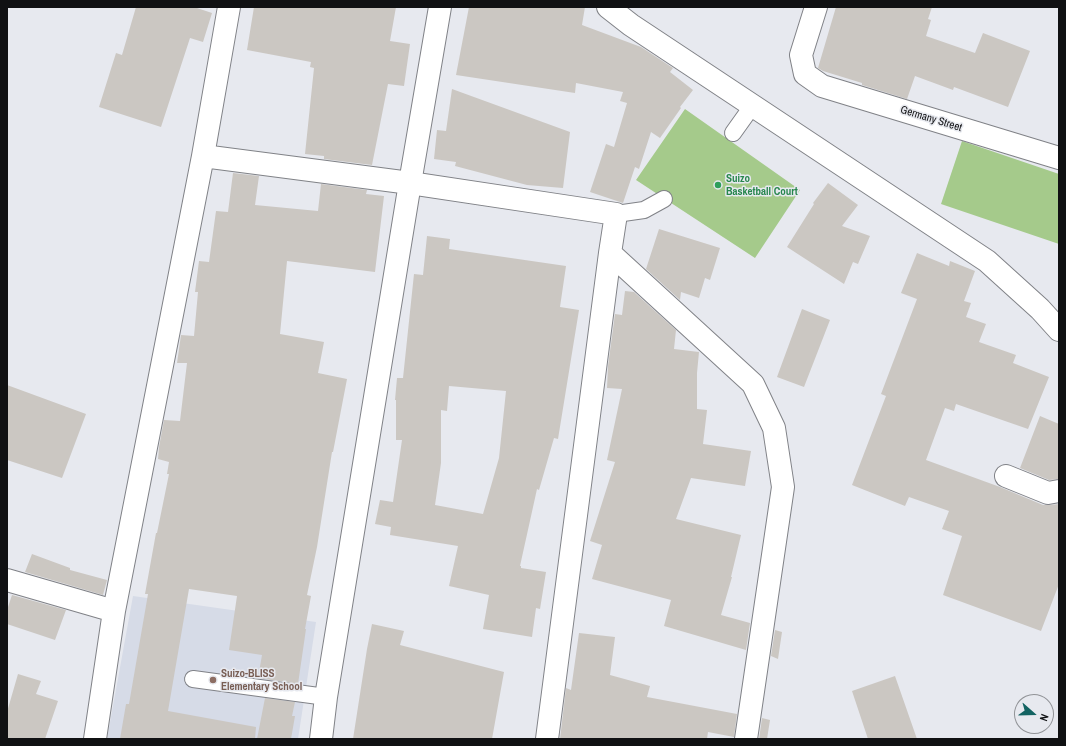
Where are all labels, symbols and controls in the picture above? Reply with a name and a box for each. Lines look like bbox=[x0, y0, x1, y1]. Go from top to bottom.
street label: Germany Street bbox=[899, 103, 963, 135]
place label: Suizo Basketball Court bbox=[726, 172, 798, 198]
marker: Suizo Basketball Court bbox=[713, 180, 723, 190]
place label: Suizo-BLISS Elementary School bbox=[221, 667, 302, 693]
marker: Suizo-BLISS Elementary School bbox=[208, 675, 218, 685]
north arrow bbox=[1014, 694, 1054, 734]
text: N bbox=[1037, 712, 1052, 723]

